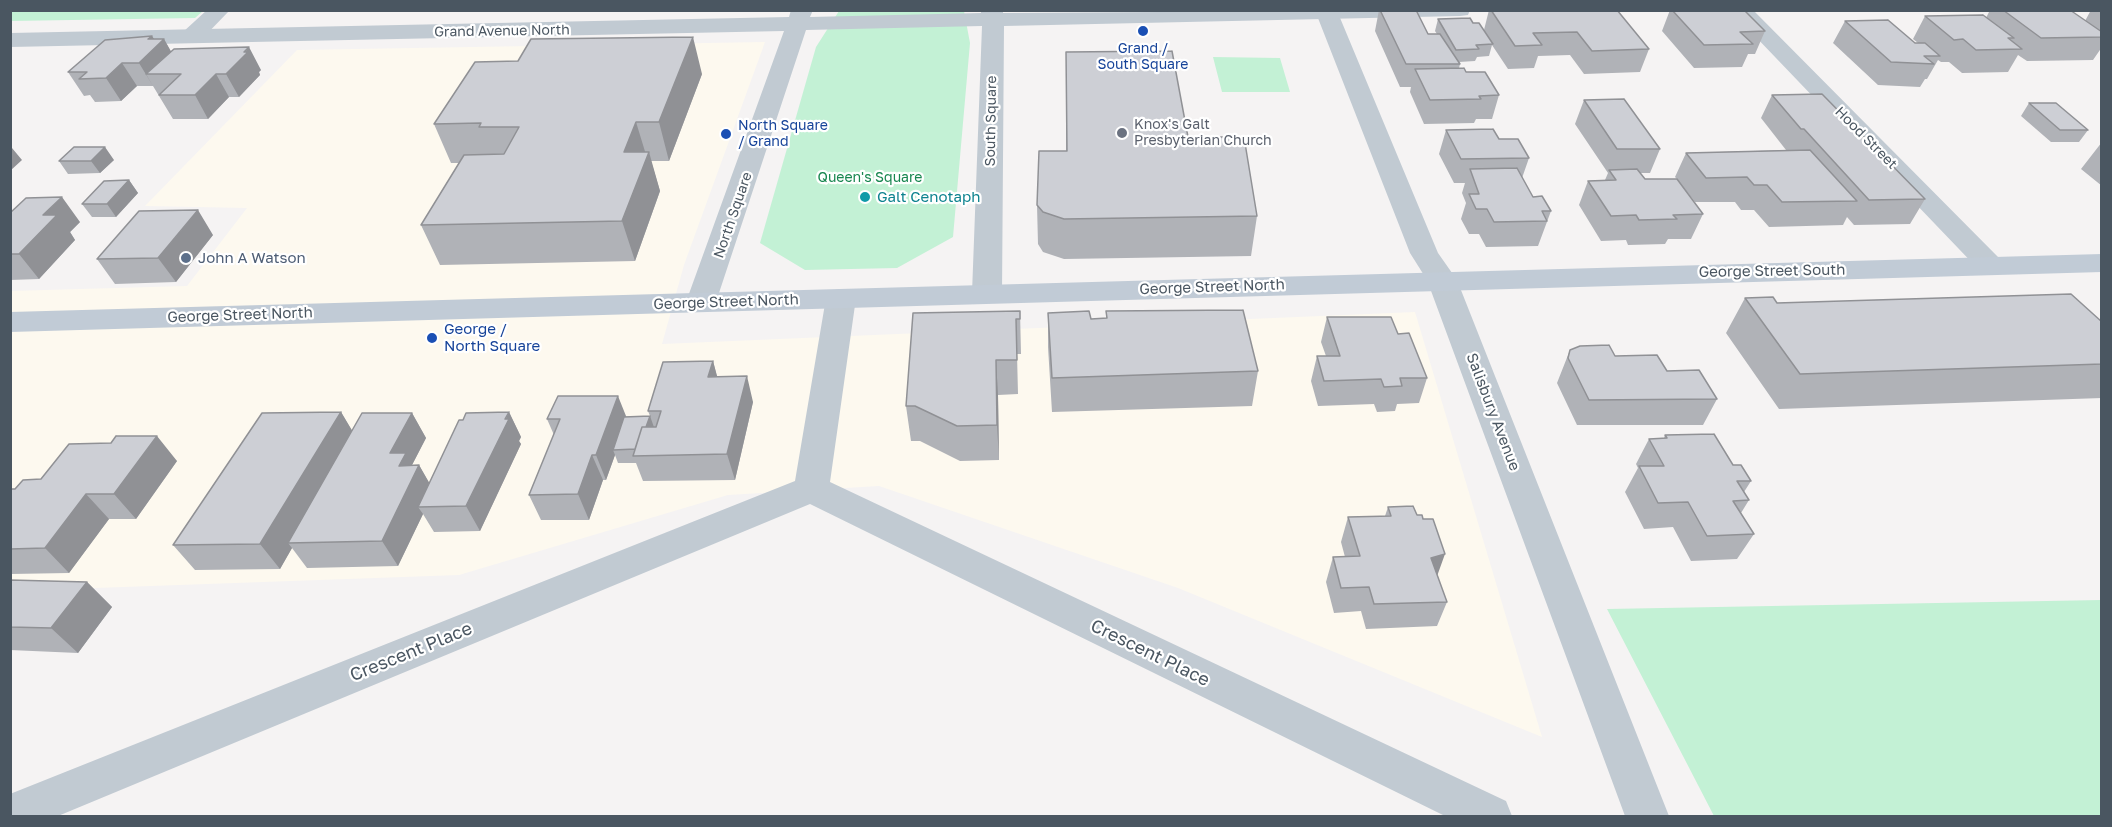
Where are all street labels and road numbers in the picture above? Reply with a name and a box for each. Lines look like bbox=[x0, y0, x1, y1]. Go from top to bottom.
street label: Grand Avenue North bbox=[434, 21, 570, 41]
street label: South Square bbox=[982, 75, 1000, 167]
street label: Hood Street bbox=[1831, 103, 1901, 173]
street label: North Square bbox=[710, 170, 756, 260]
street label: George Street South bbox=[1699, 261, 1845, 281]
street label: George Street North bbox=[1139, 275, 1285, 299]
street label: George Street North bbox=[653, 290, 799, 314]
street label: George Street North bbox=[167, 303, 313, 327]
street label: Salisbury Avenue bbox=[1462, 351, 1524, 473]
street label: Crescent Place bbox=[1087, 615, 1213, 691]
street label: Crescent Place bbox=[347, 618, 475, 686]

